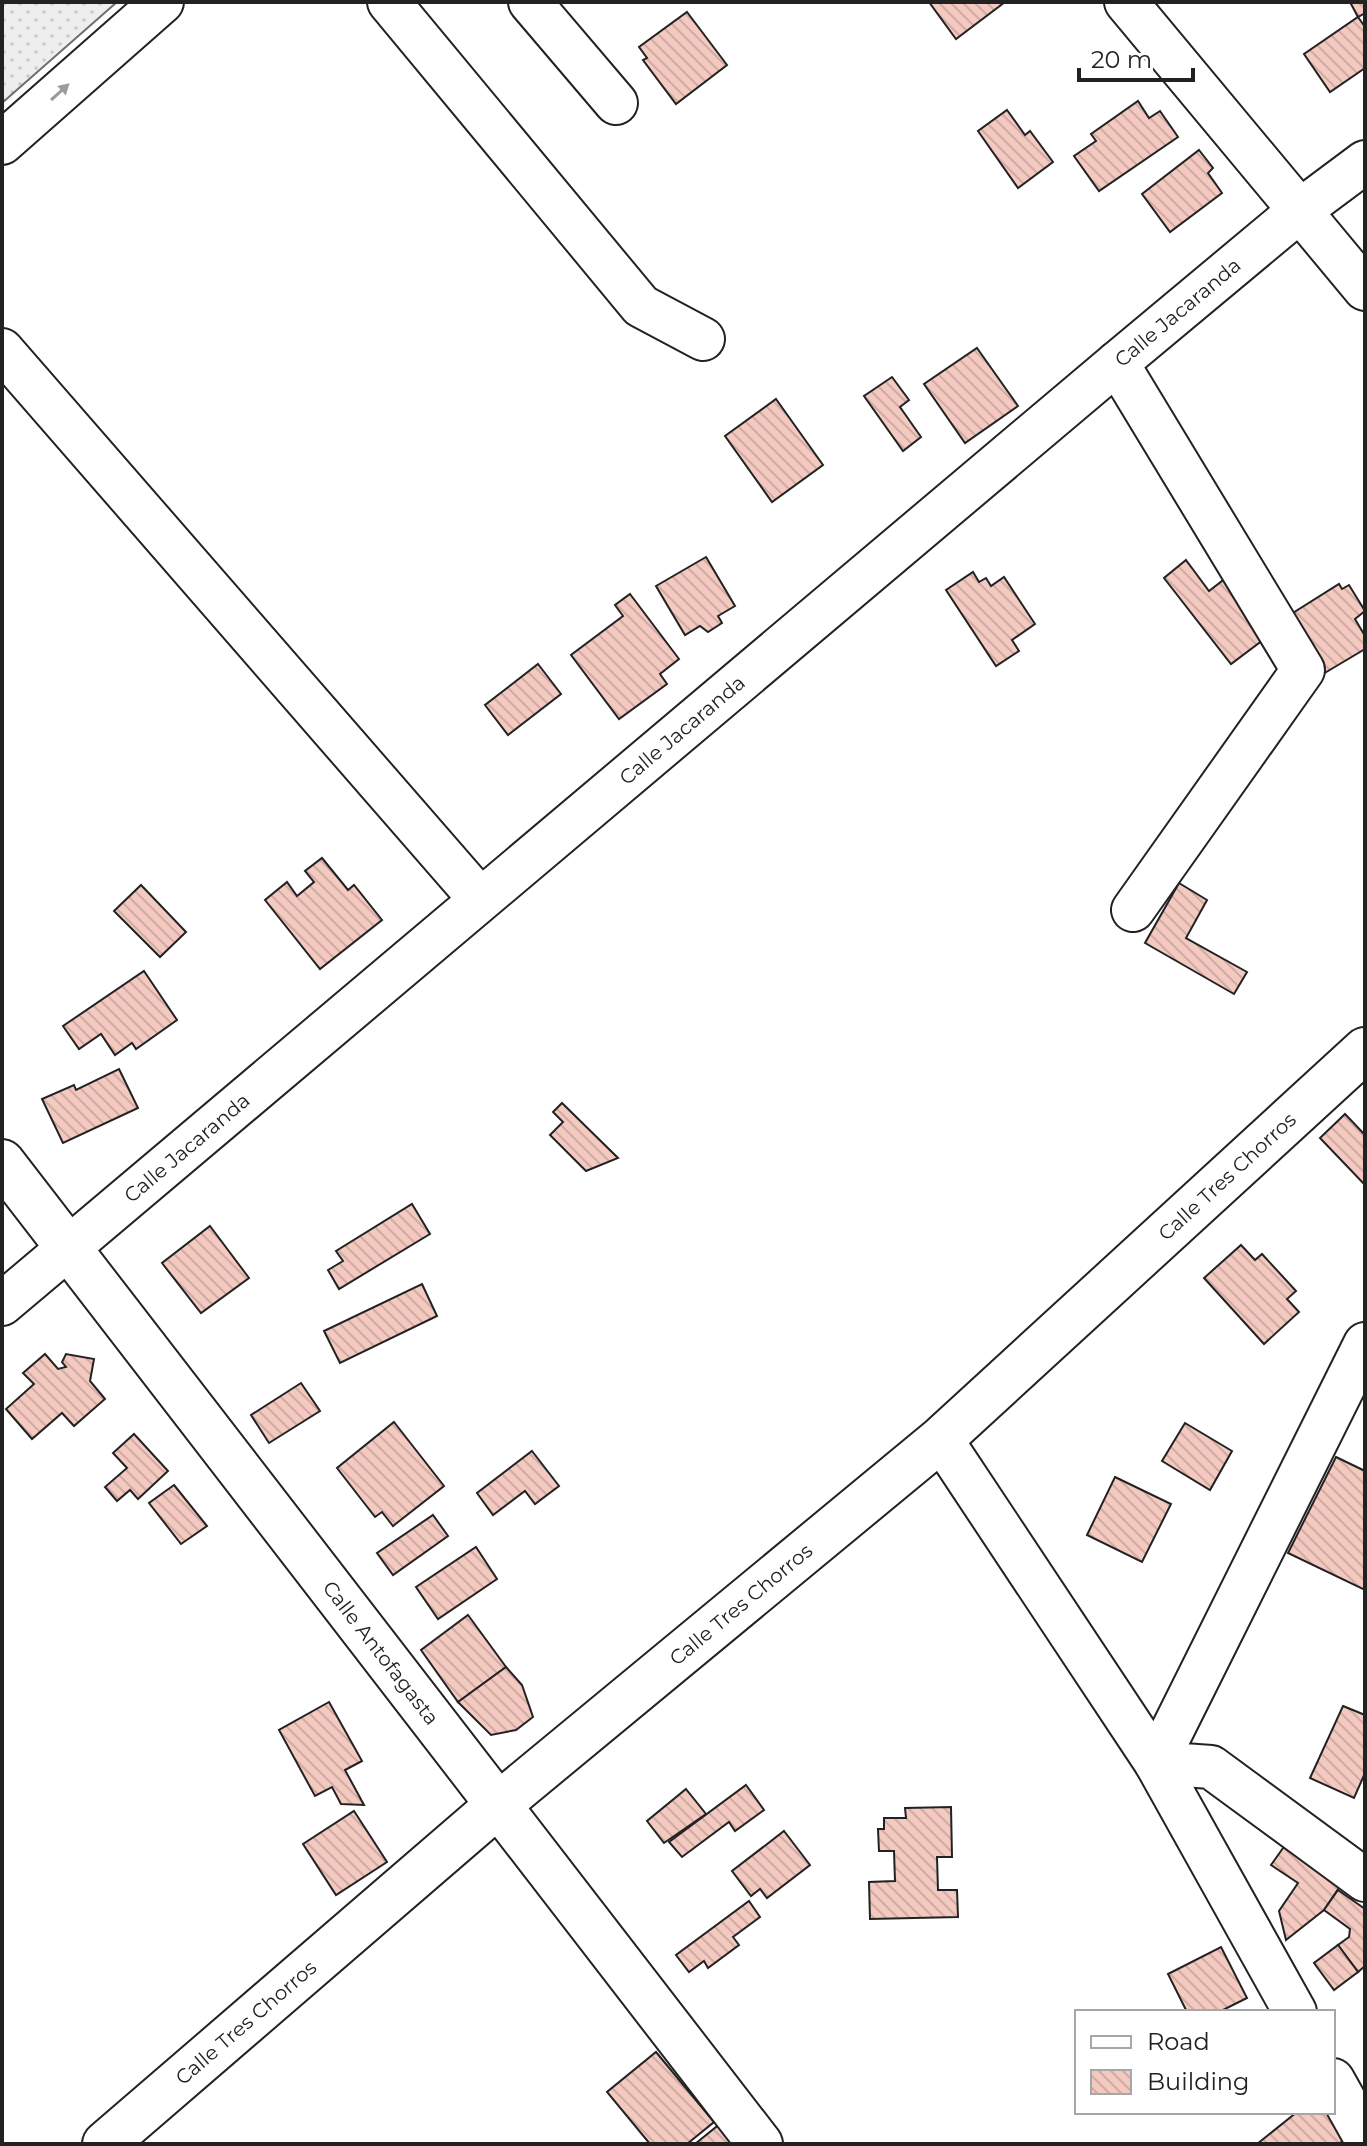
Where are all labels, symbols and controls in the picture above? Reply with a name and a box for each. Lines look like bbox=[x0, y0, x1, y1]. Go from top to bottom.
scale bar bbox=[1079, 32, 1193, 82]
text: 20 m bbox=[1091, 45, 1152, 74]
one-way arrow bbox=[51, 83, 70, 101]
street label: Calle Jacaranda bbox=[1110, 253, 1246, 372]
street label: Calle Jacaranda bbox=[614, 670, 750, 790]
street label: Calle Jacaranda bbox=[119, 1088, 255, 1208]
street label: Calle Tres Chorros bbox=[1153, 1107, 1301, 1246]
street label: Calle Tres Chorros bbox=[665, 1538, 817, 1670]
street label: Calle Antofagasta bbox=[318, 1576, 444, 1730]
street label: Calle Tres Chorros bbox=[171, 1955, 321, 2090]
legend bbox=[1075, 2010, 1335, 2114]
text: Road bbox=[1147, 2027, 1210, 2056]
text: Building bbox=[1147, 2067, 1250, 2096]

